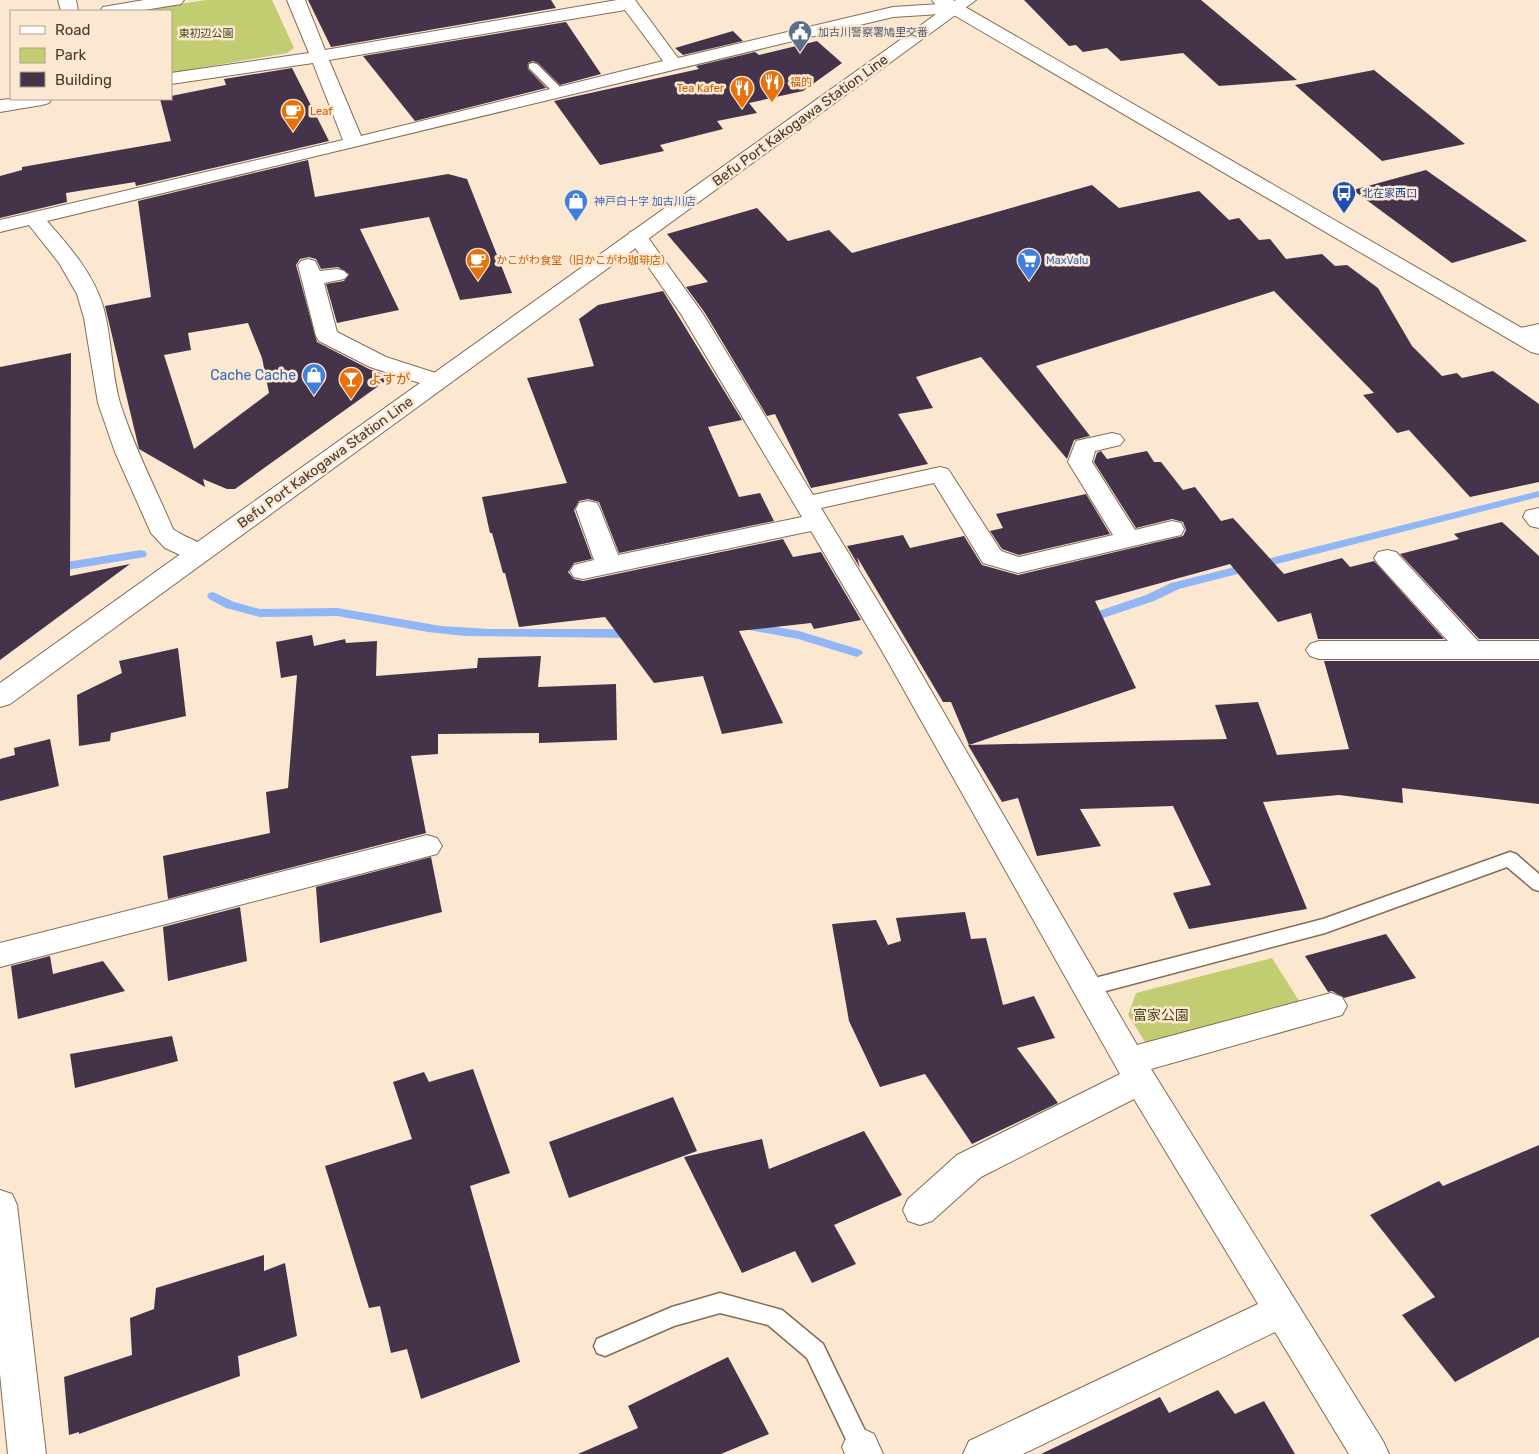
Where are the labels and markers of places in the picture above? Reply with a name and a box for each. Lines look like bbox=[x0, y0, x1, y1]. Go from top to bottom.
public building icon: 加古川警察署鳩里交番 bbox=[787, 19, 813, 53]
place label: 加古川警察署鳩里交番 bbox=[818, 26, 928, 39]
restaurant icon: 福的 bbox=[759, 69, 785, 103]
restaurant icon: Tea Kafer bbox=[729, 75, 755, 109]
place label: 福的 bbox=[790, 76, 812, 89]
place label: Tea Kafer bbox=[677, 82, 725, 95]
cafe icon: Leaf bbox=[280, 98, 306, 132]
place label: Leaf bbox=[310, 105, 333, 118]
bus stop icon: 北在家西口 bbox=[1331, 180, 1357, 214]
place label: 北在家西口 bbox=[1362, 187, 1417, 200]
shop icon: 神戸白十字 加古川店 bbox=[563, 188, 589, 222]
place label: 神戸白十字 加古川店 bbox=[594, 195, 696, 208]
cafe icon: かこがわ食堂（旧かこがわ珈琲店） bbox=[465, 247, 491, 281]
supermarket icon: MaxValu bbox=[1016, 247, 1042, 281]
place label: かこがわ食堂（旧かこがわ珈琲店） bbox=[496, 254, 672, 267]
place label: MaxValu bbox=[1046, 254, 1088, 267]
shop icon: Cache Cache bbox=[301, 362, 327, 396]
bar icon: よすが bbox=[338, 366, 364, 400]
place label: Cache Cache bbox=[210, 367, 296, 384]
place label: よすが bbox=[368, 371, 410, 388]

